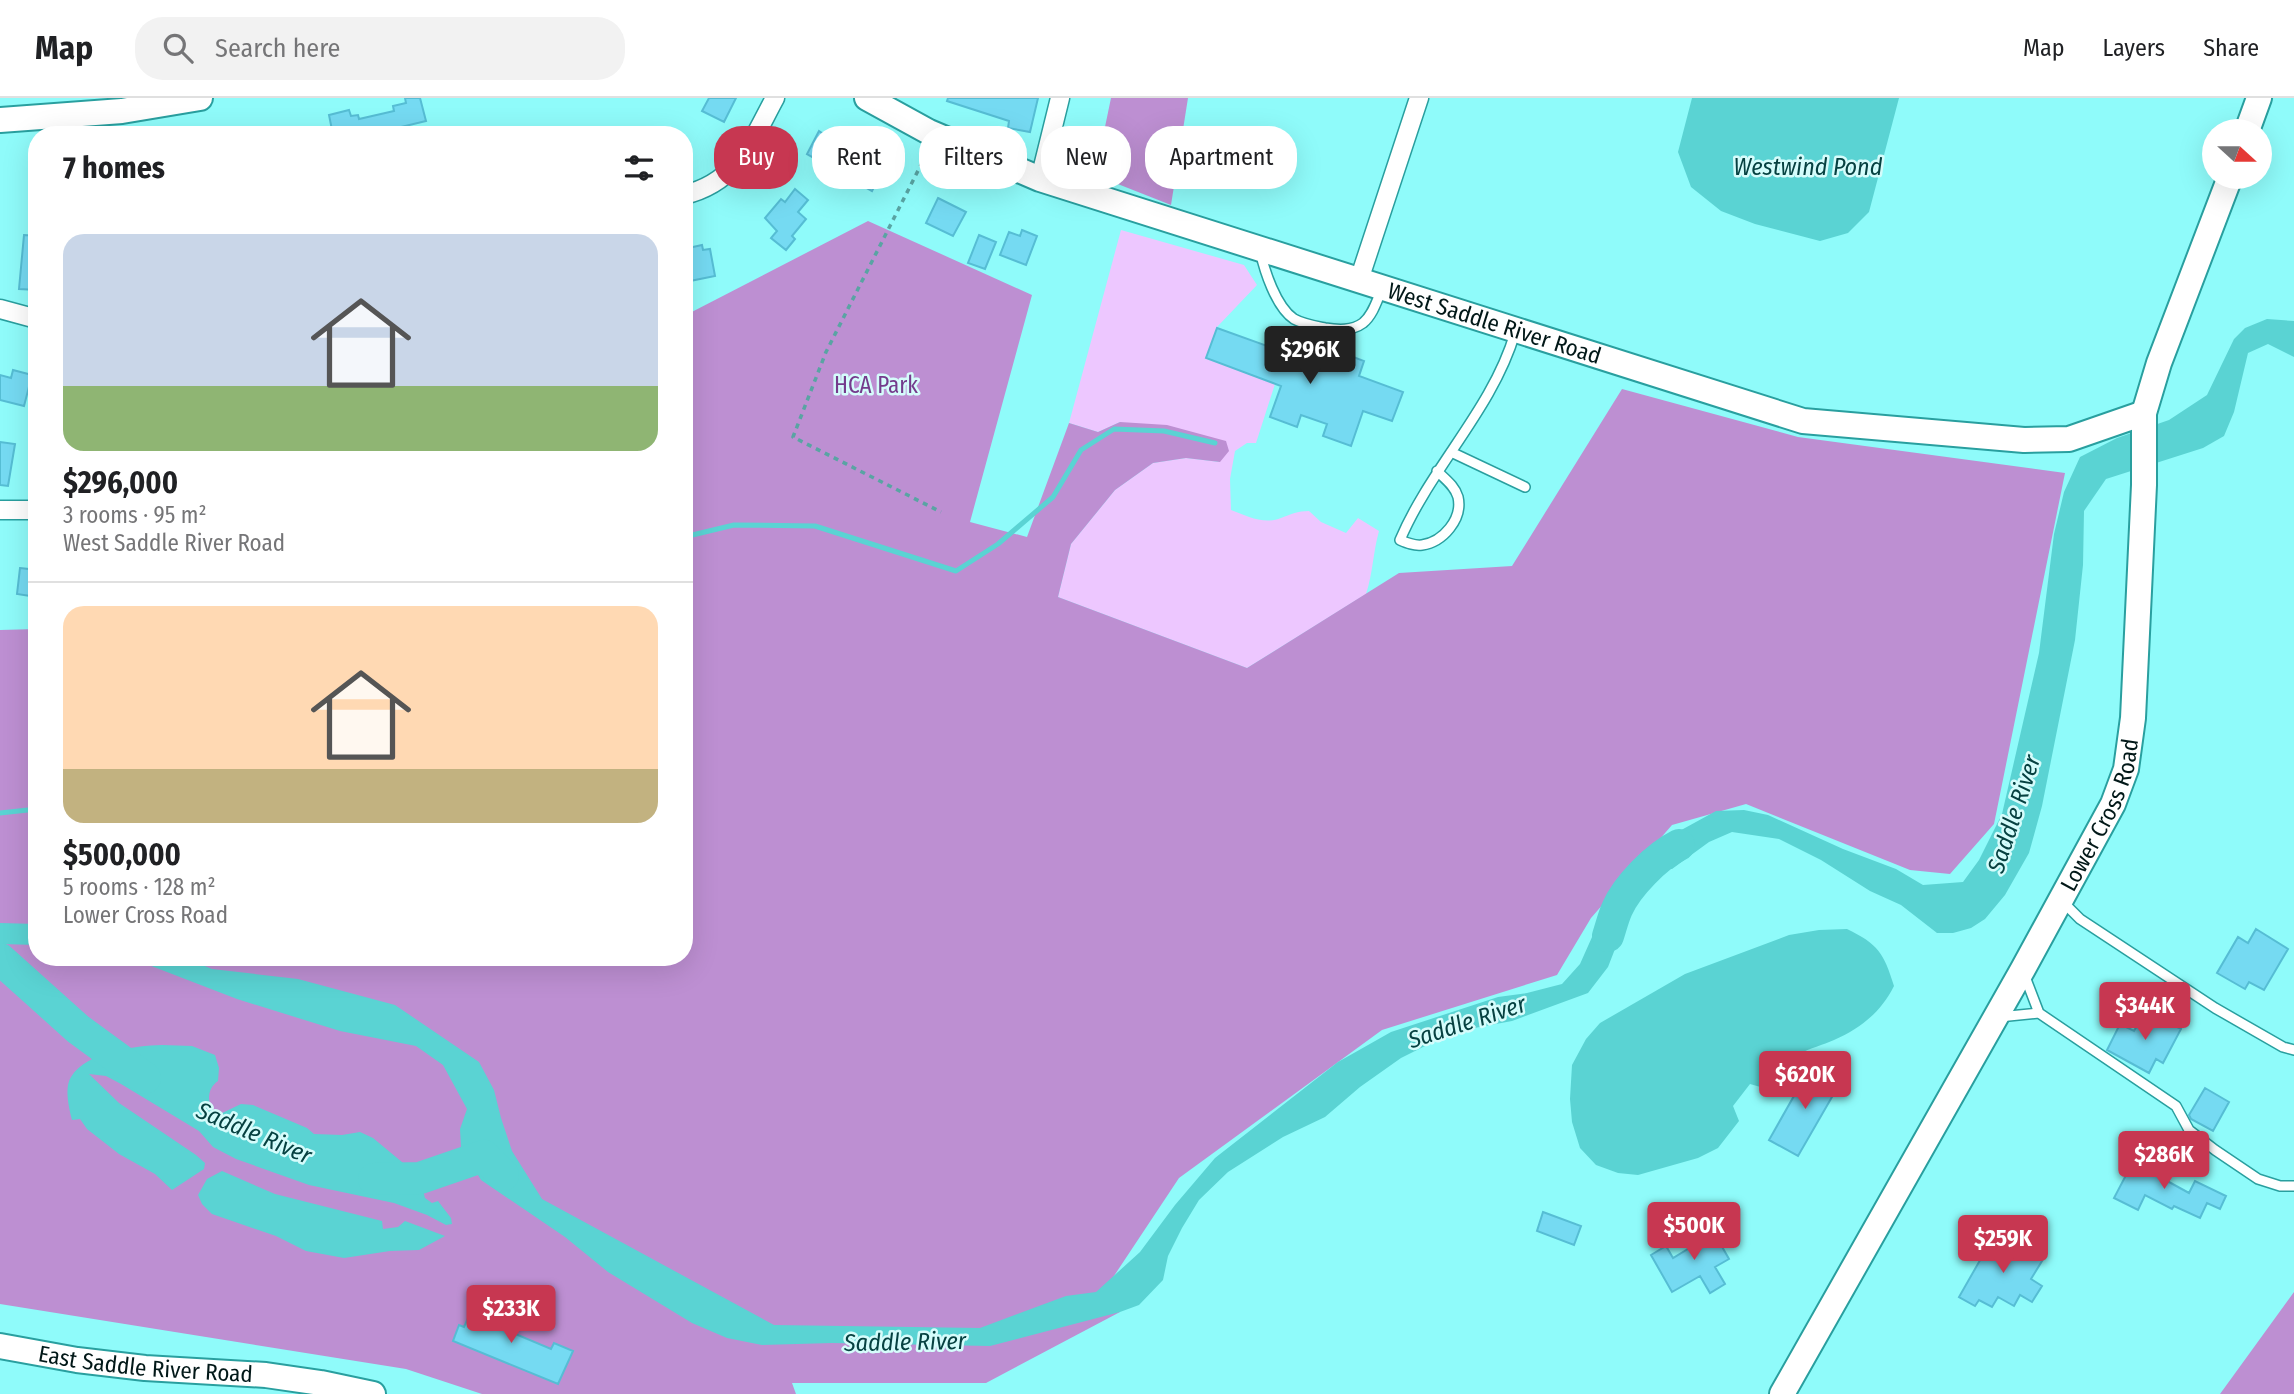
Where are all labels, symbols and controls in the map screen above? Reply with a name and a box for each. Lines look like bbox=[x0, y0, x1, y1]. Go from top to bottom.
search box bbox=[135, 17, 625, 80]
text: Map bbox=[35, 28, 93, 68]
icon: search bbox=[159, 29, 197, 67]
text: Search here bbox=[215, 33, 340, 64]
text: Map bbox=[2023, 34, 2065, 62]
text: Layers bbox=[2103, 34, 2165, 62]
text: Share bbox=[2203, 34, 2259, 62]
north arrow bbox=[2202, 119, 2272, 189]
map controls bbox=[2202, 119, 2272, 189]
chip: Buy bbox=[714, 126, 798, 189]
chip: Rent bbox=[812, 126, 905, 189]
chip: Filters bbox=[919, 126, 1027, 189]
chip: New bbox=[1041, 126, 1131, 189]
chip: Apartment bbox=[1145, 126, 1297, 189]
icon: filters bbox=[620, 149, 658, 187]
text: 7 homes bbox=[63, 150, 165, 186]
water label: Westwind Pond bbox=[1734, 153, 1883, 181]
street label: West Saddle River Road bbox=[1384, 276, 1605, 370]
icon: home bbox=[298, 280, 424, 406]
pin: $296K bbox=[1261, 327, 1359, 386]
text: $296K bbox=[1280, 335, 1340, 363]
park label: HCA Park bbox=[834, 371, 918, 399]
text: $296,000 bbox=[63, 465, 178, 501]
text: 3 rooms · 95 m² bbox=[63, 501, 207, 529]
text: West Saddle River Road bbox=[63, 529, 285, 557]
icon: home bbox=[298, 652, 424, 778]
street label: Lower Cross Road bbox=[2054, 737, 2144, 896]
water label: Saddle River bbox=[1982, 751, 2046, 877]
text: $500,000 bbox=[63, 837, 181, 873]
text: 5 rooms · 128 m² bbox=[63, 873, 216, 901]
text: Lower Cross Road bbox=[63, 901, 228, 929]
pin: $344K bbox=[2096, 982, 2194, 1042]
water label: Saddle River bbox=[1404, 990, 1530, 1054]
text: $344K bbox=[2115, 991, 2175, 1019]
pin: $620K bbox=[1756, 1052, 1854, 1111]
text: $620K bbox=[1775, 1060, 1835, 1088]
water label: Saddle River bbox=[191, 1096, 316, 1170]
pin: $286K bbox=[2115, 1132, 2213, 1191]
text: $286K bbox=[2134, 1140, 2194, 1168]
pin: $500K bbox=[1645, 1202, 1743, 1262]
text: $500K bbox=[1663, 1211, 1725, 1239]
pin: $259K bbox=[1954, 1216, 2052, 1275]
text: $259K bbox=[1974, 1224, 2032, 1252]
pin: $233K bbox=[462, 1286, 560, 1345]
text: $233K bbox=[483, 1294, 540, 1322]
water label: Saddle River bbox=[843, 1327, 967, 1357]
street label: East Saddle River Road bbox=[36, 1339, 254, 1388]

